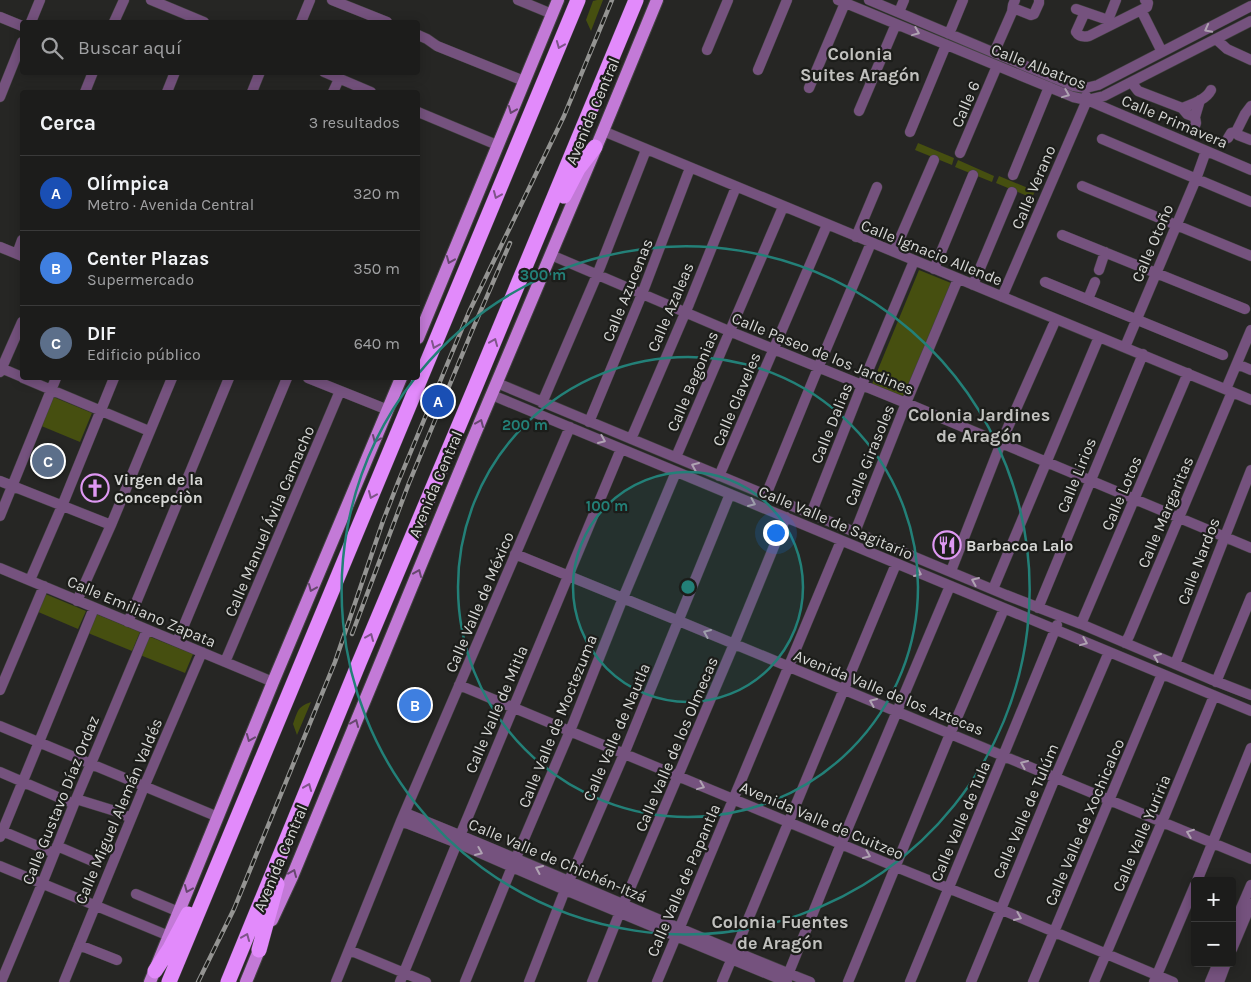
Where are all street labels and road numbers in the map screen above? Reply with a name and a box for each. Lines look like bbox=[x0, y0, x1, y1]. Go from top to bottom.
street label: Calle Albatros bbox=[988, 40, 1089, 93]
street label: Avenida Central bbox=[561, 55, 624, 168]
street label: Calle 6 bbox=[947, 78, 984, 130]
street label: Calle Primavera bbox=[1119, 91, 1231, 152]
street label: Calle Verano bbox=[1007, 142, 1060, 232]
street label: Calle Otoño bbox=[1127, 201, 1177, 285]
street label: Calle Ignacio Allende bbox=[858, 215, 1005, 290]
street label: Calle Azucenas bbox=[598, 236, 657, 344]
street label: Calle Azaleas bbox=[643, 260, 698, 355]
street label: Calle Paseo de los Jardines bbox=[729, 308, 917, 399]
street label: Calle Begonias bbox=[663, 328, 722, 434]
street label: Calle Claveles bbox=[708, 349, 765, 449]
street label: Calle Dalias bbox=[807, 380, 856, 466]
street label: Calle Girasoles bbox=[841, 402, 898, 509]
street label: Calle Manuel Ávila Camacho bbox=[221, 423, 318, 620]
street label: Avenida Central bbox=[404, 428, 467, 541]
street label: Calle Lirios bbox=[1053, 435, 1100, 516]
street label: Calle Lotos bbox=[1097, 453, 1146, 533]
street label: Calle Margaritas bbox=[1133, 454, 1197, 571]
street label: Calle Valle de Sagitario bbox=[756, 481, 916, 564]
street label: Calle Nardos bbox=[1173, 515, 1224, 607]
street label: Calle Valle de México bbox=[441, 529, 518, 675]
street label: Calle Emiliano Zapata bbox=[65, 571, 219, 651]
street label: Calle Valle de Moctezuma bbox=[514, 632, 601, 811]
street label: Calle Valle de Mitla bbox=[461, 642, 532, 776]
street label: Avenida Valle de los Aztecas bbox=[791, 646, 987, 739]
street label: Calle Valle de los Olmecas bbox=[631, 654, 722, 835]
street label: Calle Valle de Nautla bbox=[579, 660, 654, 804]
street label: Calle Gustavo Díaz Ordaz bbox=[18, 713, 103, 888]
street label: Calle Miguel Alemán Valdés bbox=[71, 715, 166, 907]
street label: Calle Valle de Xochicalco bbox=[1041, 736, 1128, 909]
street label: Calle Valle de Tulúm bbox=[988, 741, 1063, 882]
street label: Calle Valle de Tula bbox=[926, 758, 994, 884]
street label: Calle Valle Yuriria bbox=[1108, 772, 1175, 895]
street label: Avenida Valle de Cuitzeo bbox=[737, 777, 907, 864]
street label: Calle Valle de Papantla bbox=[643, 801, 724, 959]
street label: Avenida Central bbox=[249, 802, 312, 915]
street label: Calle Valle de Chichén-Itzá bbox=[466, 814, 650, 907]

